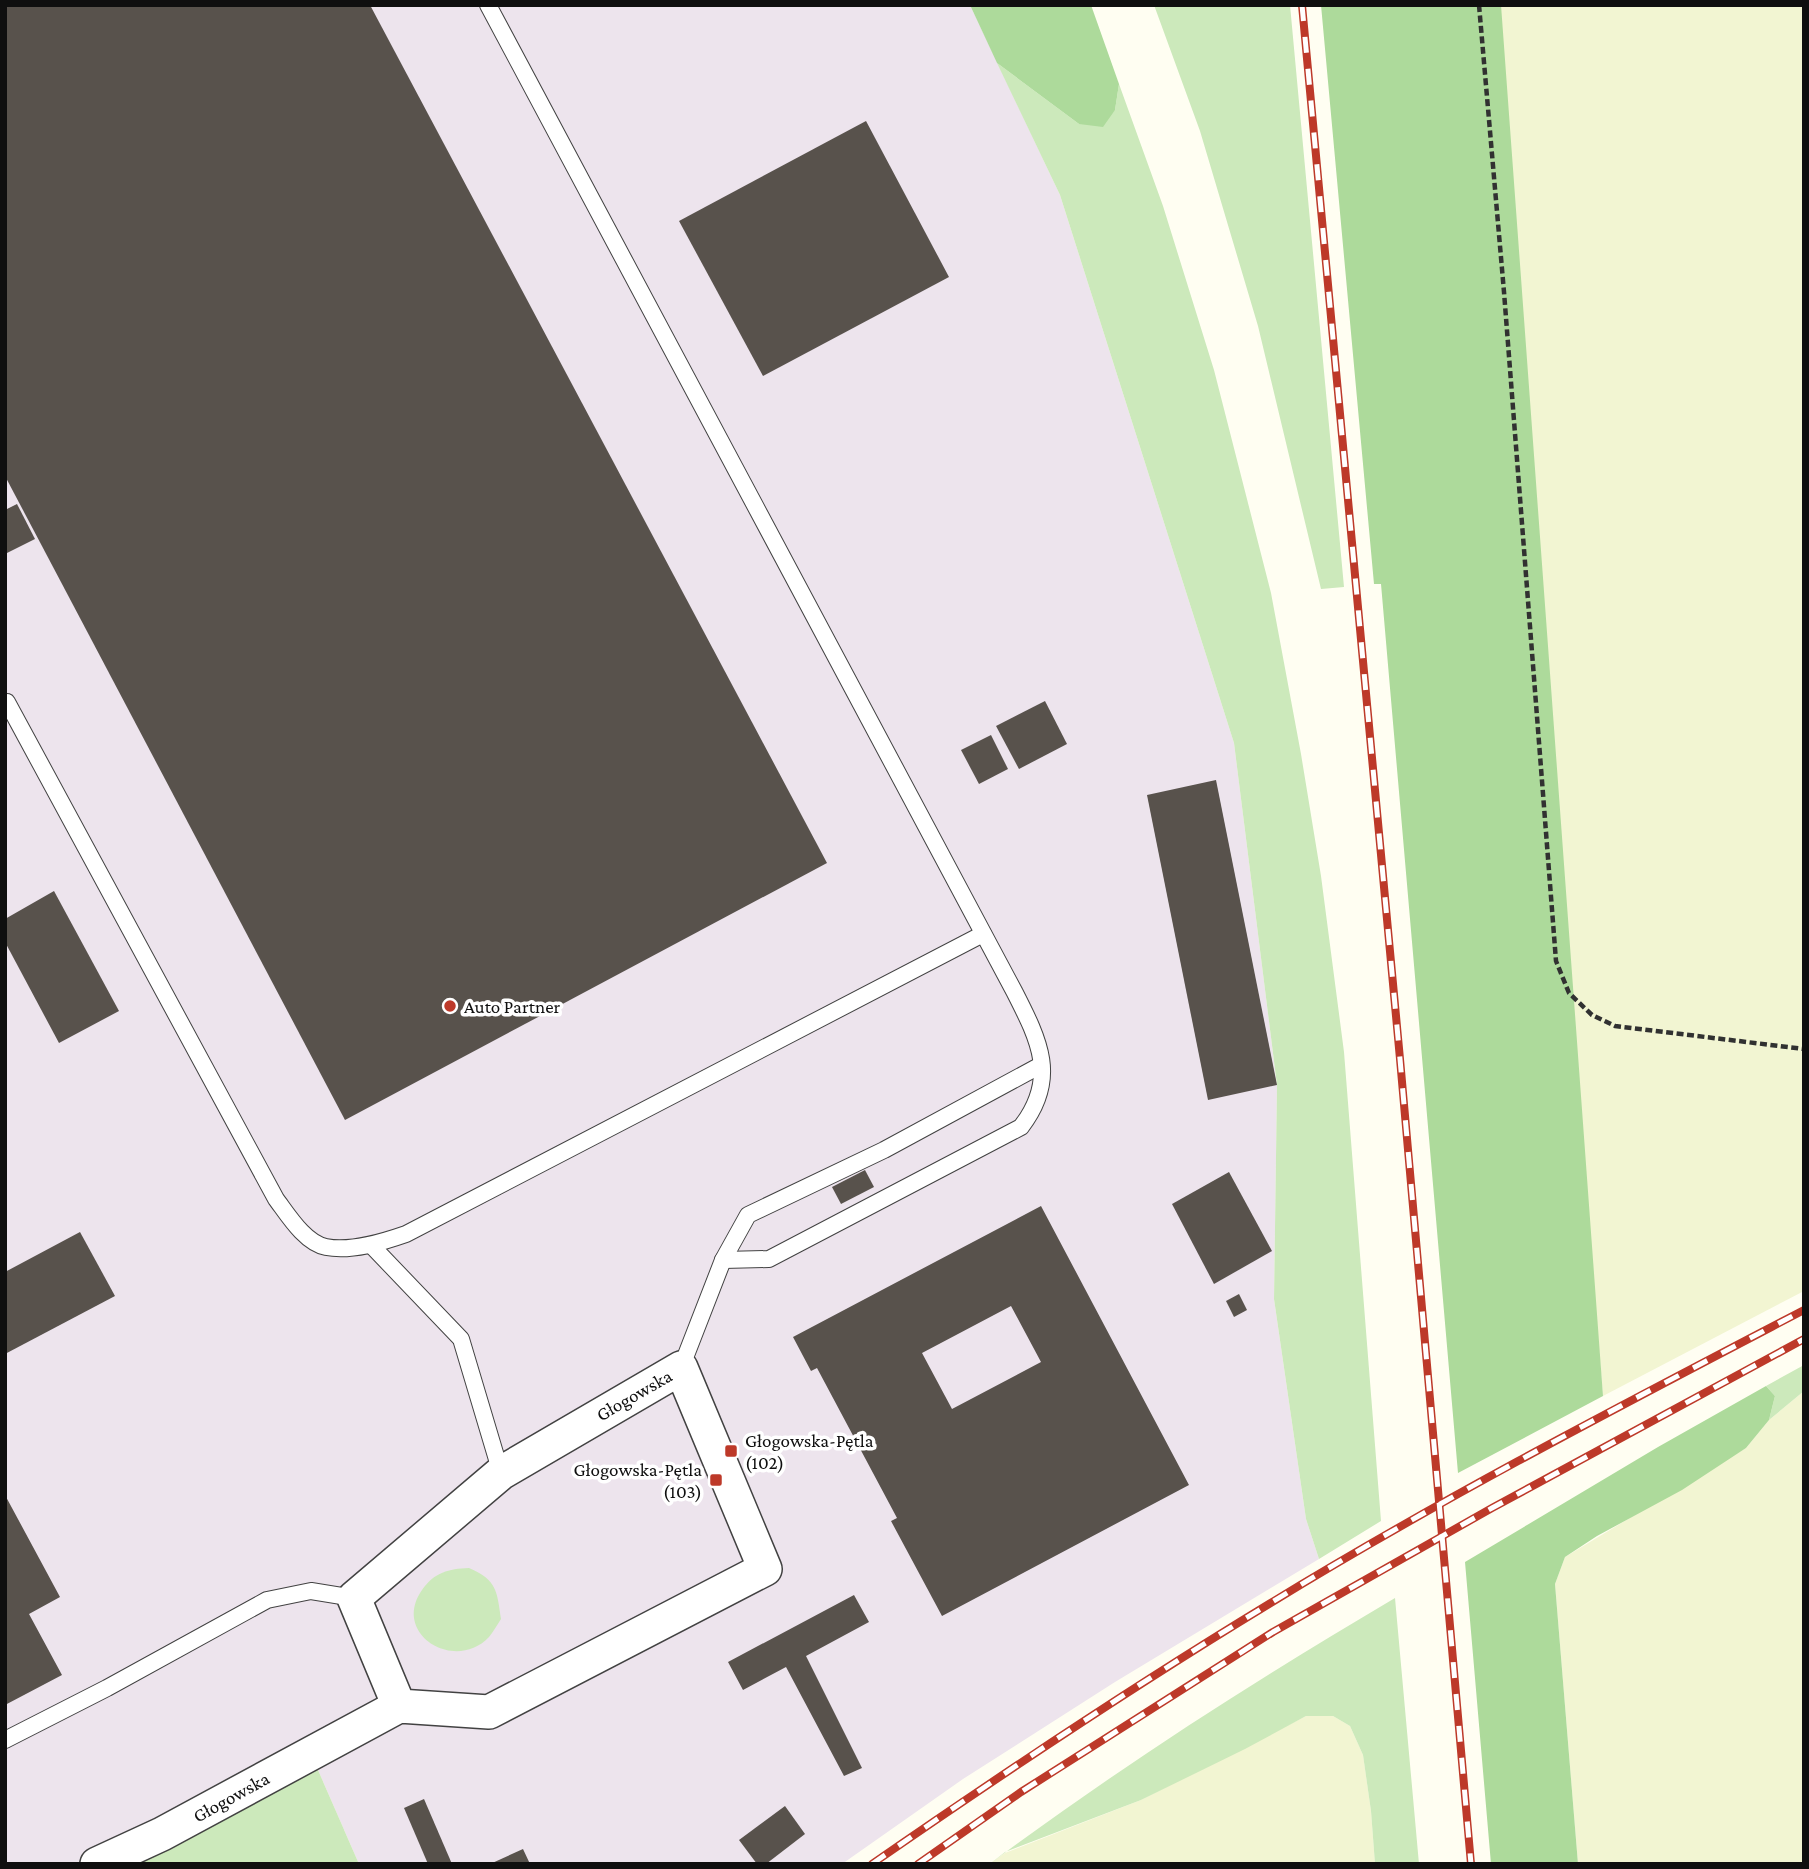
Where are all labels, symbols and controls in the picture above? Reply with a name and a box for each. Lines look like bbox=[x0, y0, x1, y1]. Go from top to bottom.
place label: Auto Partner bbox=[464, 996, 560, 1017]
marker: Auto Partner bbox=[442, 998, 458, 1014]
street label: Głogowska bbox=[592, 1365, 676, 1425]
place label: Głogowska-Pętla (102) bbox=[745, 1430, 874, 1474]
marker: Głogowska-Pętla (102) bbox=[723, 1443, 739, 1459]
place label: Głogowska-Pętla (103) bbox=[573, 1459, 702, 1503]
marker: Głogowska-Pętla (103) bbox=[708, 1472, 724, 1488]
street label: Głogowska bbox=[189, 1767, 273, 1827]

